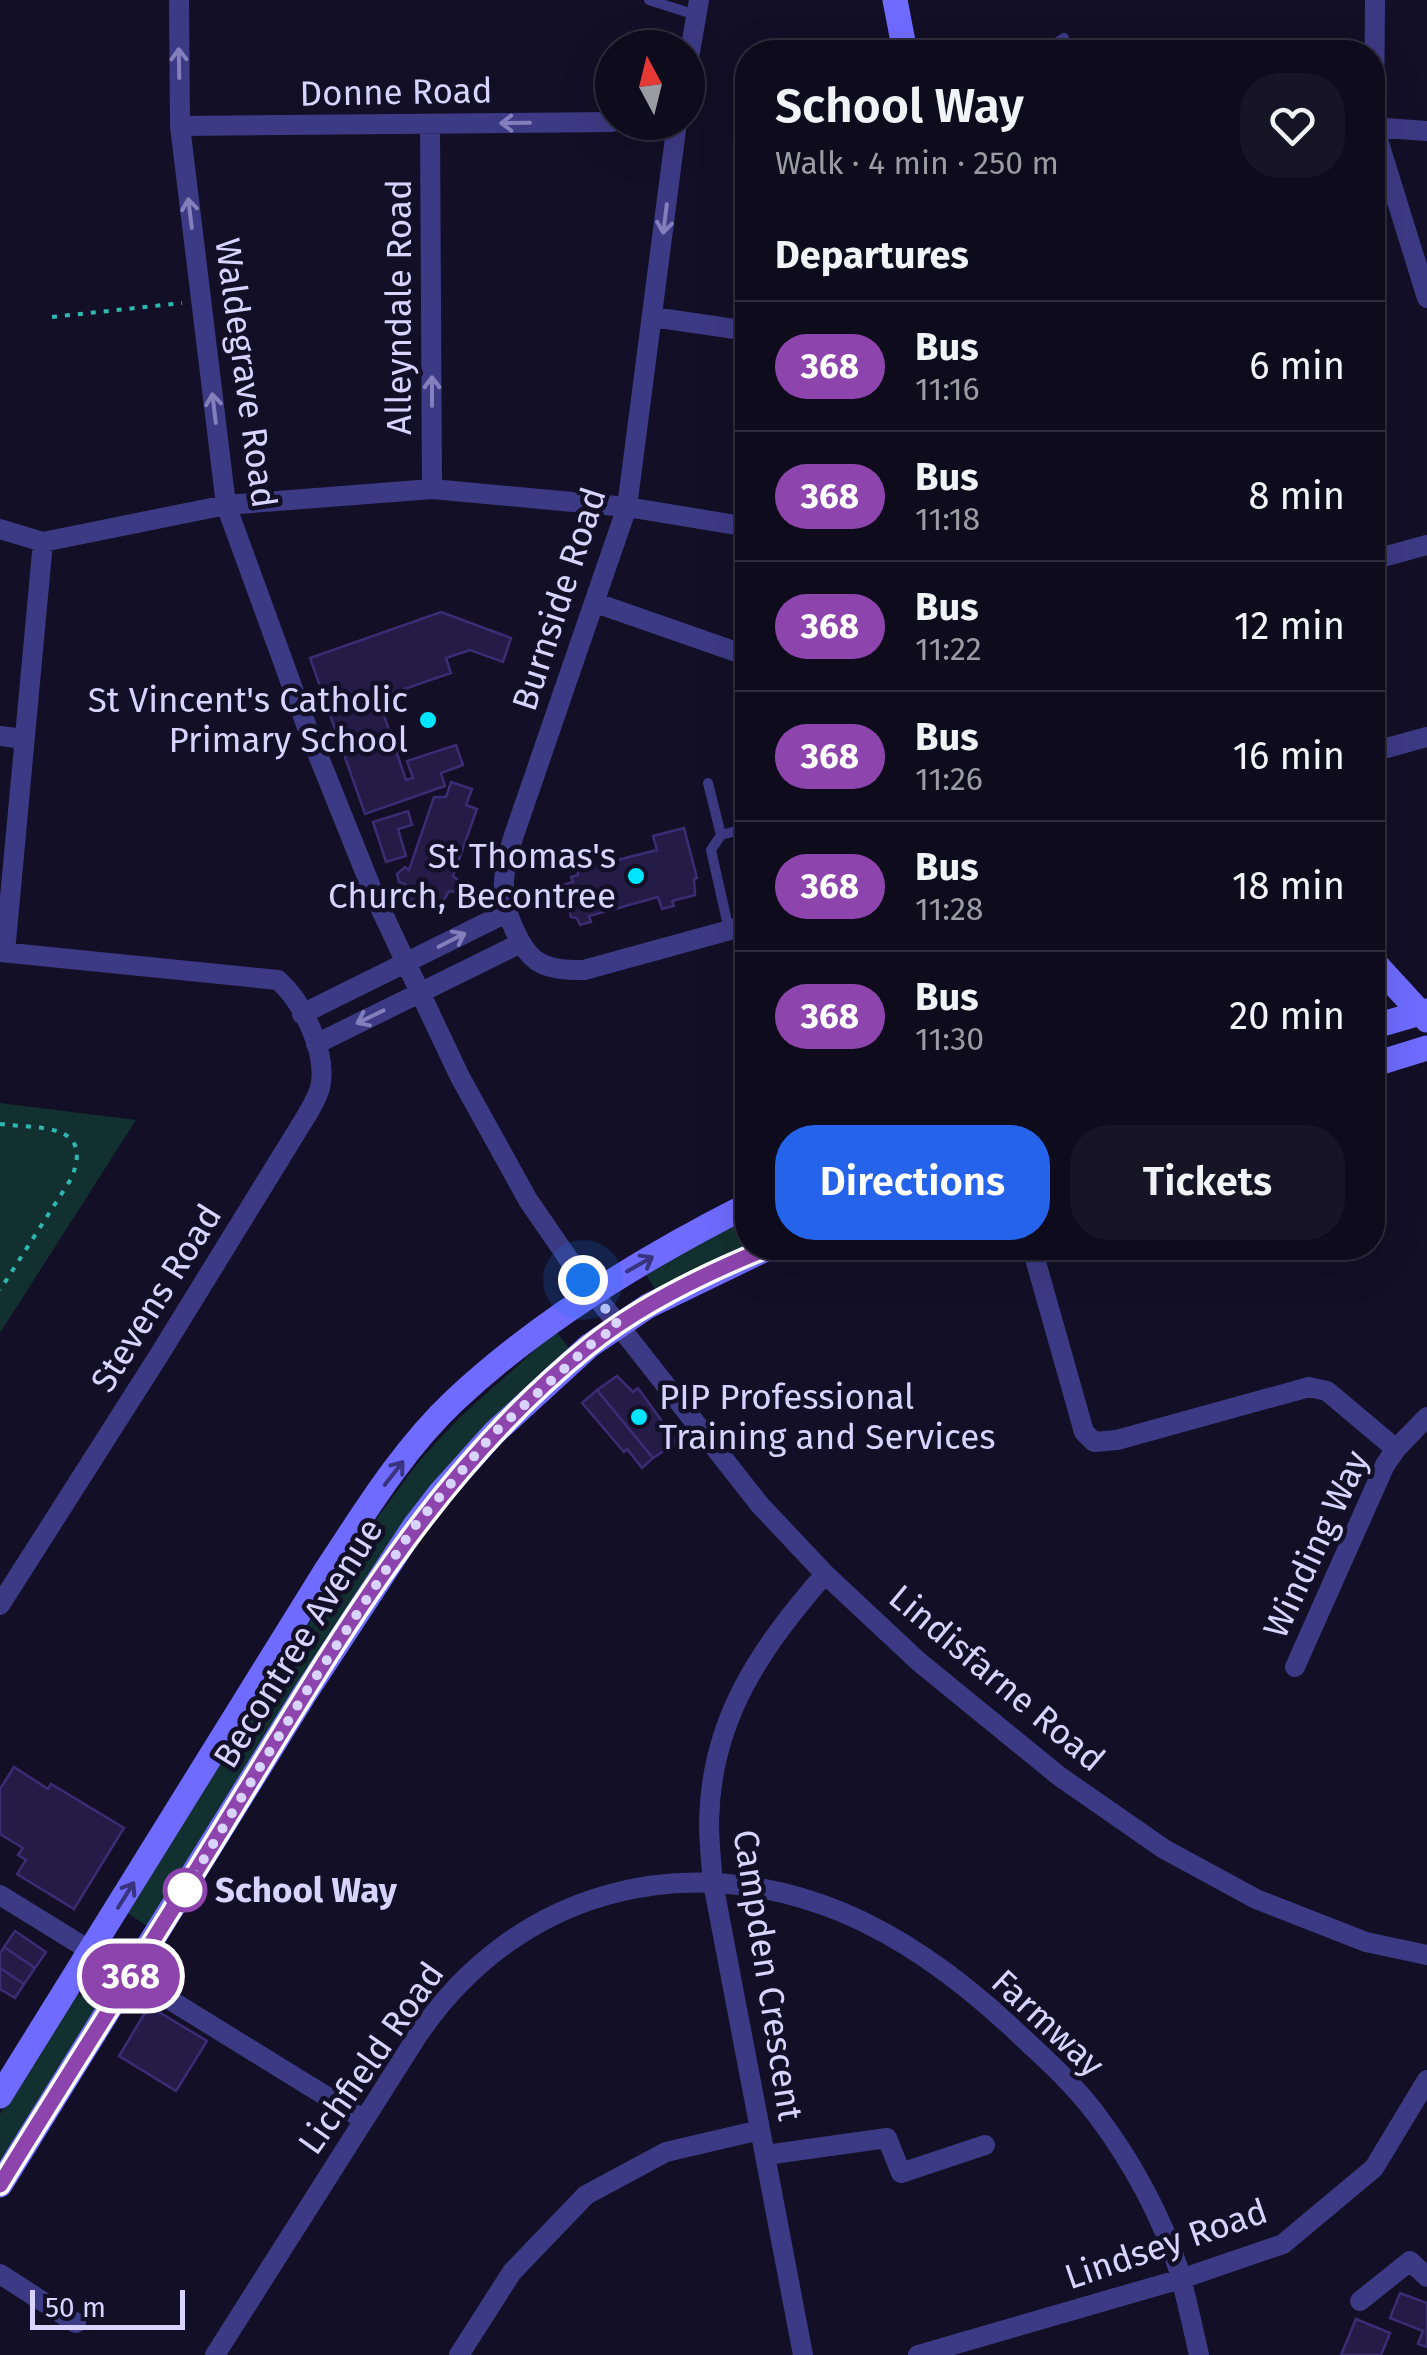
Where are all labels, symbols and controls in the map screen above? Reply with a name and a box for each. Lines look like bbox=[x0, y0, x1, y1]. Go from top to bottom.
north arrow bbox=[595, 30, 705, 140]
map controls bbox=[595, 30, 705, 140]
one-way arrow bbox=[170, 48, 188, 80]
street label: Donne Road bbox=[299, 69, 493, 115]
button: heart bbox=[1240, 73, 1345, 178]
text: School Way bbox=[775, 77, 1024, 135]
one-way arrow bbox=[500, 114, 532, 132]
text: Walk · 4 min · 250 m bbox=[775, 144, 1059, 182]
street label: Alleyndale Road bbox=[378, 179, 420, 435]
one-way arrow bbox=[180, 198, 199, 230]
one-way arrow bbox=[655, 203, 674, 235]
text: Departures bbox=[775, 232, 969, 278]
street label: Waldegrave Road bbox=[206, 236, 286, 510]
text: Bus bbox=[915, 324, 979, 370]
text: 6 min bbox=[1249, 343, 1345, 389]
text: 368 bbox=[801, 345, 859, 387]
text: 11:16 bbox=[915, 370, 980, 408]
one-way arrow bbox=[422, 376, 441, 408]
one-way arrow bbox=[204, 392, 223, 425]
text: Bus bbox=[915, 454, 979, 500]
text: 8 min bbox=[1248, 473, 1345, 519]
text: 368 bbox=[801, 475, 859, 517]
street label: Burnside Road bbox=[503, 482, 615, 716]
text: 11:18 bbox=[915, 500, 980, 538]
text: Bus bbox=[915, 584, 979, 630]
text: 12 min bbox=[1234, 603, 1345, 649]
text: 368 bbox=[801, 605, 859, 647]
text: 11:22 bbox=[915, 630, 982, 668]
place label: St Vincent's Catholic Primary School bbox=[88, 679, 408, 761]
marker: St Vincent's Catholic Primary School bbox=[417, 709, 439, 731]
text: Bus bbox=[915, 714, 979, 760]
text: 16 min bbox=[1233, 733, 1345, 779]
text: 368 bbox=[801, 735, 859, 777]
text: 11:26 bbox=[915, 760, 983, 798]
place label: St Thomas's Church, Becontree bbox=[328, 835, 616, 917]
text: Bus bbox=[915, 844, 979, 890]
text: 18 min bbox=[1232, 863, 1345, 909]
marker: St Thomas's Church, Becontree bbox=[625, 865, 647, 887]
text: 368 bbox=[801, 865, 859, 907]
text: 11:28 bbox=[915, 890, 983, 928]
one-way arrow bbox=[437, 930, 466, 949]
text: Bus bbox=[915, 974, 979, 1020]
text: 20 min bbox=[1229, 993, 1345, 1039]
text: 368 bbox=[801, 995, 859, 1037]
one-way arrow bbox=[356, 1008, 386, 1027]
text: 11:30 bbox=[915, 1020, 984, 1058]
button: Directions bbox=[775, 1125, 1050, 1240]
button: Tickets bbox=[1070, 1125, 1345, 1240]
street label: Stevens Road bbox=[82, 1197, 230, 1399]
one-way arrow bbox=[625, 1254, 654, 1274]
your location bbox=[558, 1255, 608, 1305]
place label: PIP Professional Training and Services bbox=[659, 1376, 996, 1458]
marker: PIP Professional Training and Services bbox=[628, 1406, 650, 1428]
street label: Winding Way bbox=[1254, 1444, 1378, 1644]
one-way arrow bbox=[382, 1460, 404, 1486]
street label: Becontree Avenue bbox=[204, 1511, 392, 1775]
street label: Lindisfarne Road bbox=[881, 1576, 1113, 1780]
street label: Campden Crescent bbox=[724, 1826, 812, 2124]
marker: School Way bbox=[164, 1869, 206, 1911]
place label: School Way bbox=[215, 1869, 398, 1911]
one-way arrow bbox=[116, 1881, 136, 1910]
line badge: 368 bbox=[74, 1944, 188, 2008]
street label: Lichfield Road bbox=[289, 1954, 453, 2162]
text: 368 bbox=[102, 1955, 160, 1997]
street label: Farmway bbox=[983, 1961, 1113, 2085]
street label: Lindsey Road bbox=[1059, 2190, 1273, 2298]
scale bar bbox=[30, 2285, 185, 2330]
text: 50 m bbox=[45, 2291, 106, 2324]

